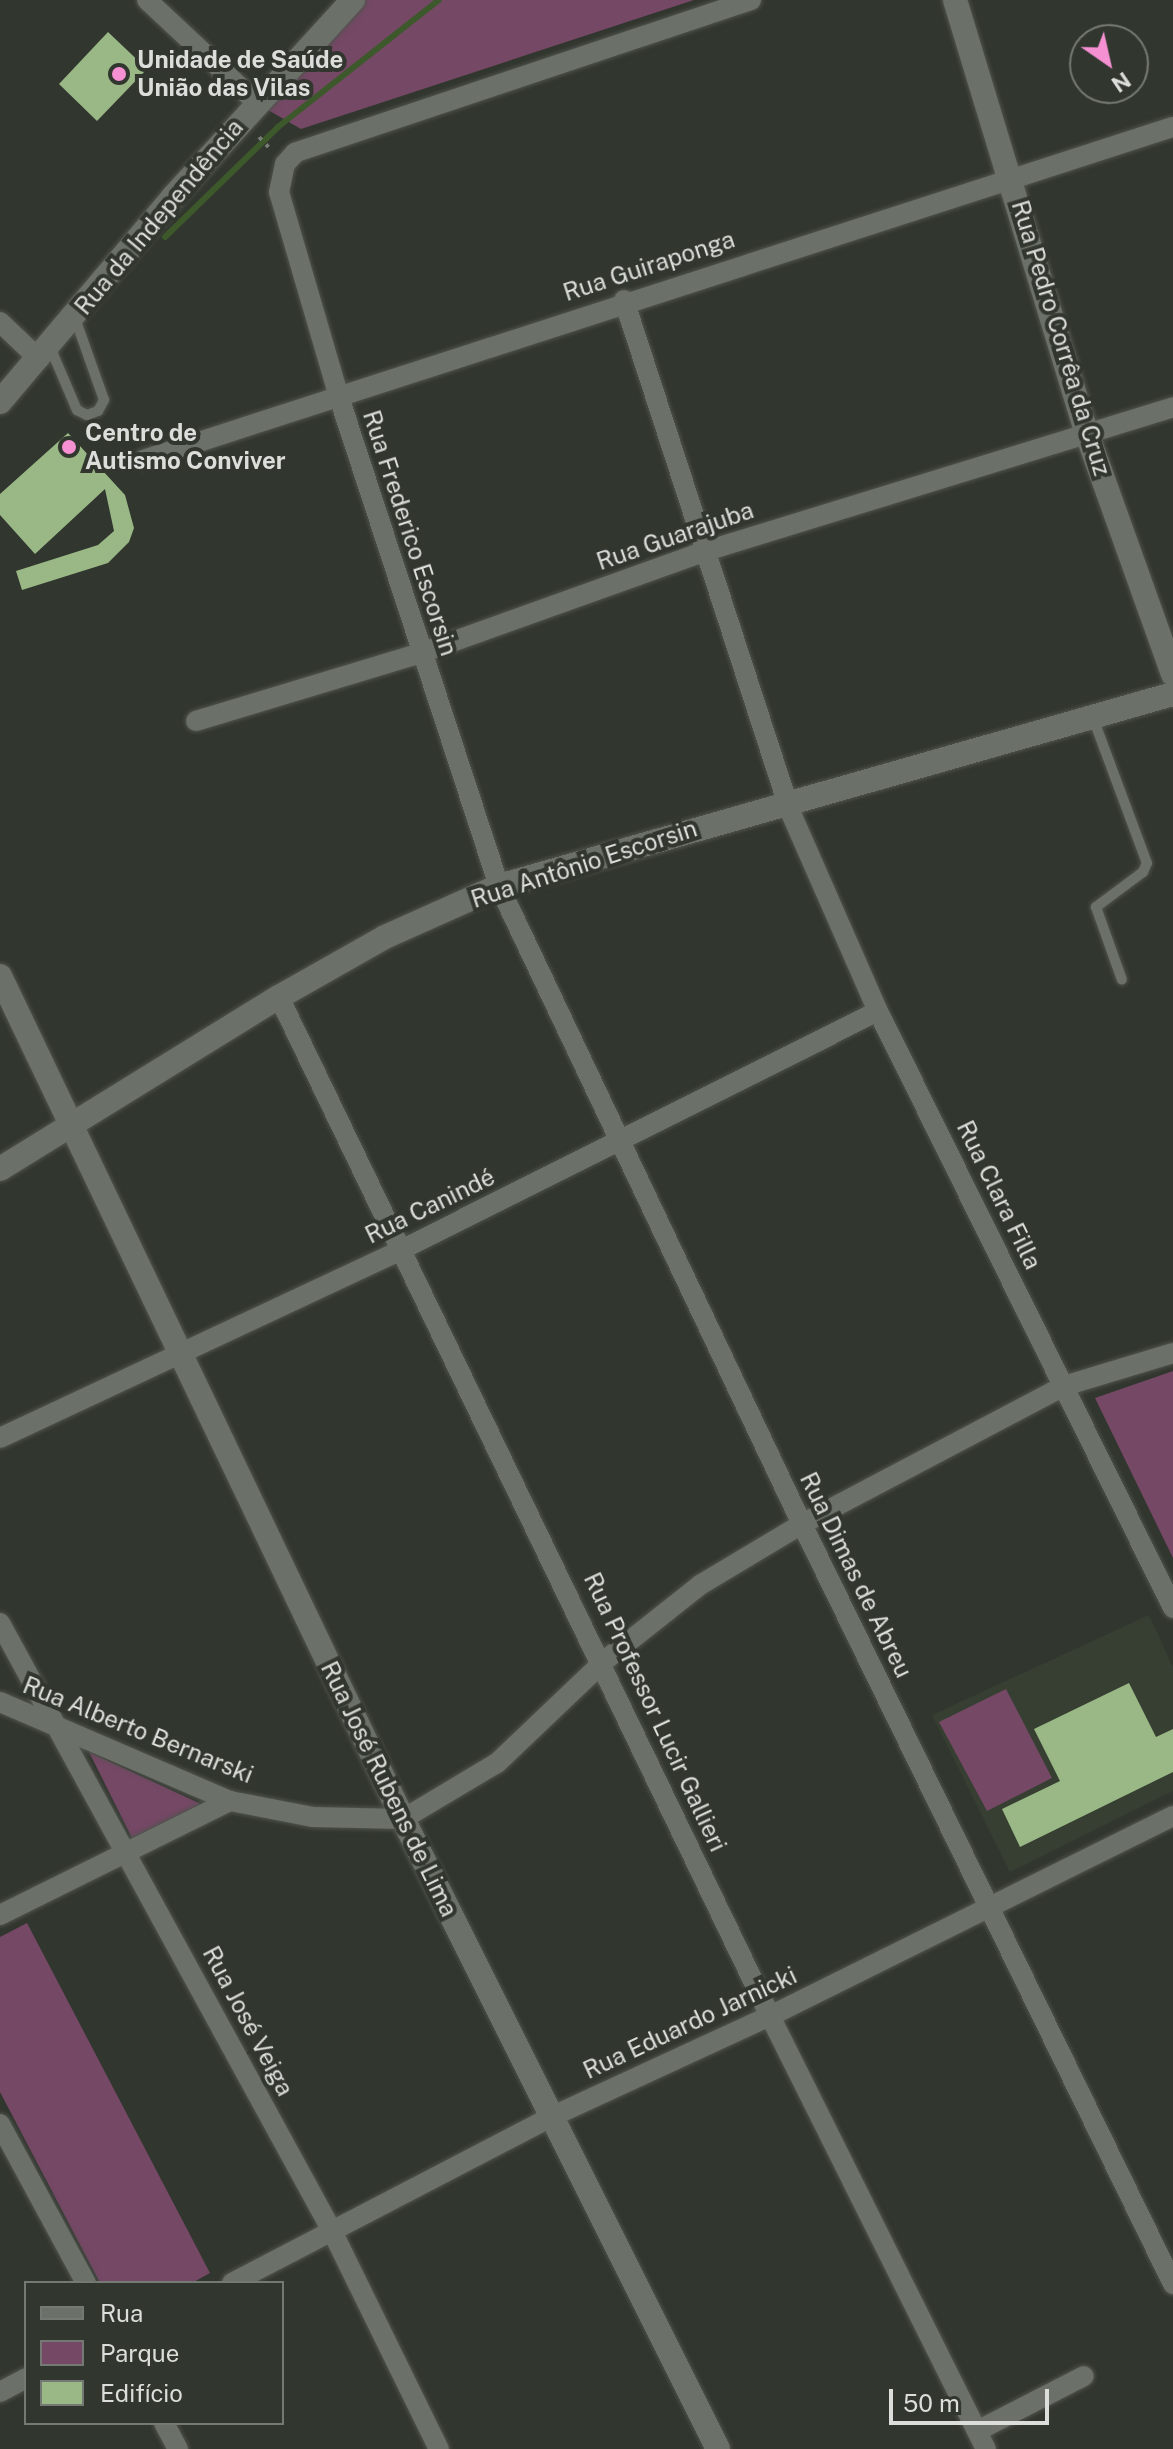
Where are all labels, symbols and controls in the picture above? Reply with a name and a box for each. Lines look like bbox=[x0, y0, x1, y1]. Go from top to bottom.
north arrow bbox=[1069, 24, 1149, 104]
place label: Unidade de Saúde União das Vilas bbox=[137, 46, 344, 102]
marker: Unidade de Saúde União das Vilas bbox=[108, 63, 130, 85]
text: N bbox=[1107, 67, 1136, 98]
street label: Rua da Independência bbox=[69, 113, 249, 321]
street label: Rua Pedro Corrêa da Cruz bbox=[1005, 197, 1117, 479]
street label: Rua Guiraponga bbox=[560, 225, 738, 307]
street label: Rua Frederico Escorsin bbox=[357, 407, 463, 659]
place label: Centro de Autismo Conviver bbox=[85, 419, 286, 475]
marker: Centro de Autismo Conviver bbox=[60, 438, 78, 456]
street label: Rua Guarajuba bbox=[593, 496, 757, 576]
street label: Rua Antônio Escorsin bbox=[467, 814, 701, 914]
street label: Rua Clara Filla bbox=[951, 1116, 1047, 1274]
street label: Rua Canindé bbox=[361, 1162, 499, 1250]
street label: Rua Dimas de Abreu bbox=[794, 1467, 918, 1683]
street label: Rua Professor Lucir Gallieri bbox=[578, 1568, 732, 1856]
street label: Rua José Rubens de Lima bbox=[314, 1656, 464, 1922]
street label: Rua Alberto Bernarski bbox=[19, 1671, 257, 1789]
street label: Rua José Veiga bbox=[196, 1941, 300, 2101]
street label: Rua Eduardo Jarnicki bbox=[579, 1961, 801, 2085]
legend bbox=[24, 2281, 284, 2425]
text: Rua bbox=[100, 2299, 143, 2327]
text: Parque bbox=[100, 2339, 179, 2367]
scale bar bbox=[893, 2373, 1053, 2423]
text: Edifício bbox=[100, 2379, 183, 2407]
text: 50 m bbox=[903, 2389, 960, 2417]

